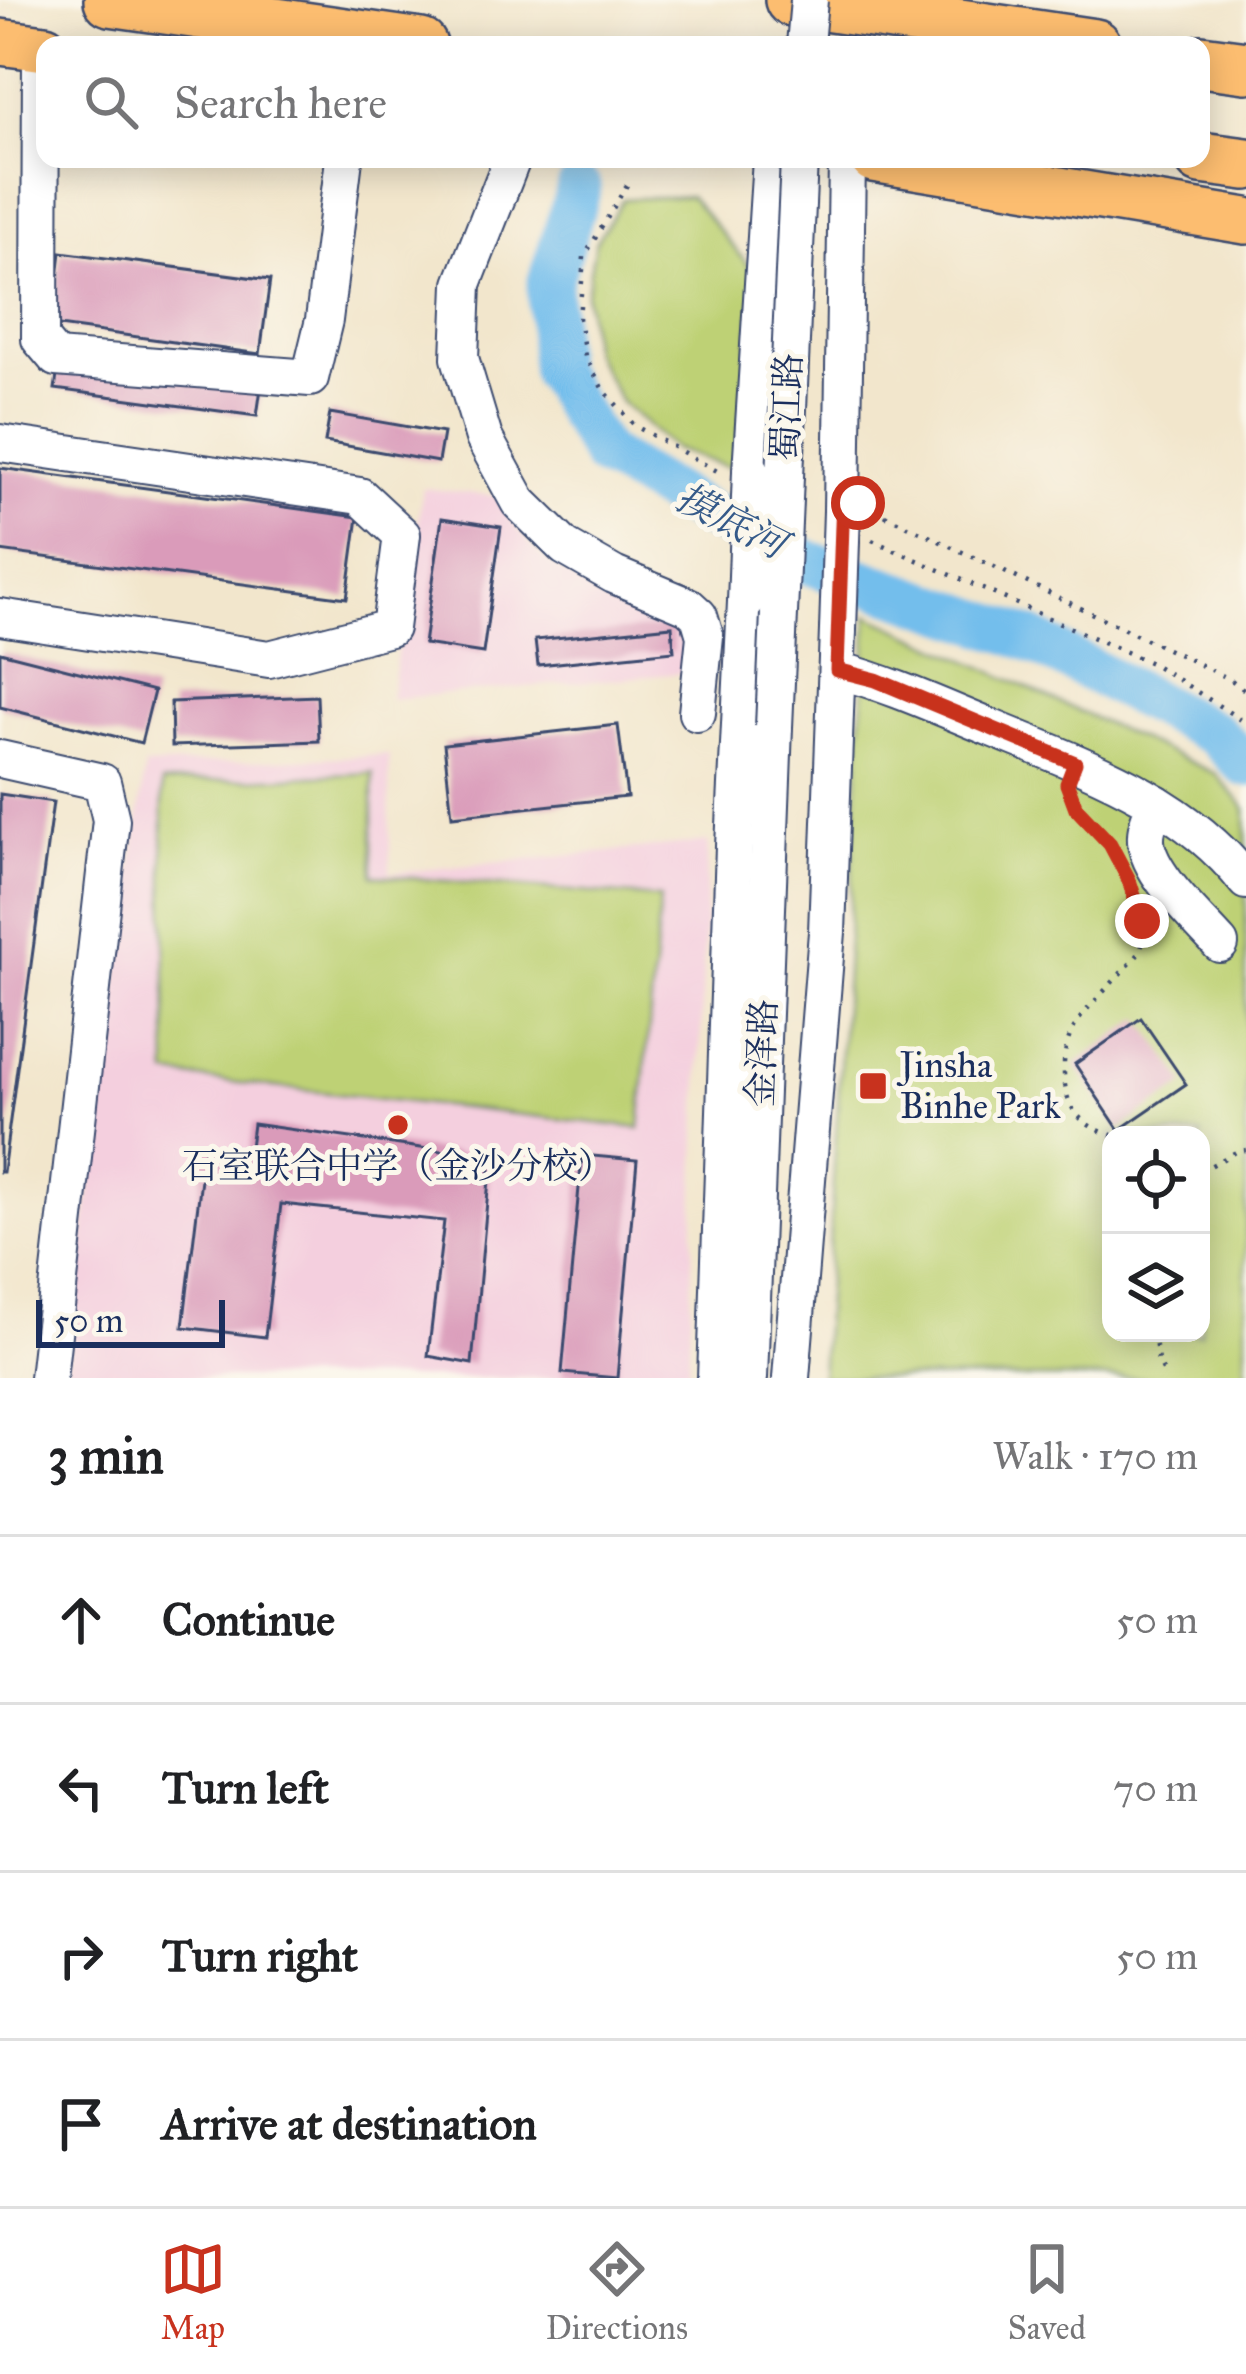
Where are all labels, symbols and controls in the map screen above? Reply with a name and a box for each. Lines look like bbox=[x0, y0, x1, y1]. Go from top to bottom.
search box bbox=[36, 36, 1210, 168]
icon: search bbox=[78, 69, 144, 135]
text: Search here bbox=[174, 75, 387, 130]
street label: 蜀江路 bbox=[763, 352, 811, 462]
water label: 摸底河 bbox=[668, 473, 799, 572]
route start bbox=[831, 476, 885, 530]
route end bbox=[1115, 894, 1169, 948]
street label: 金泽路 bbox=[738, 998, 786, 1108]
place label: Jinsha Binhe Park bbox=[896, 1043, 1061, 1128]
marker: Jinsha Binhe Park bbox=[857, 1070, 889, 1102]
marker: 石室联合中学（金沙分校） bbox=[385, 1112, 411, 1138]
map controls bbox=[1102, 1126, 1210, 1342]
button: locate bbox=[1102, 1126, 1210, 1234]
place label: 石室联合中学（金沙分校） bbox=[182, 1144, 614, 1188]
button: layers bbox=[1102, 1234, 1210, 1342]
scale bar bbox=[36, 1294, 225, 1347]
text: 50 m bbox=[54, 1301, 123, 1341]
text: 3 min bbox=[48, 1425, 164, 1487]
text: Walk · 170 m bbox=[992, 1432, 1198, 1480]
icon: ahead bbox=[48, 1587, 114, 1653]
text: Continue bbox=[162, 1592, 335, 1647]
text: 50 m bbox=[1116, 1596, 1198, 1644]
icon: left bbox=[48, 1755, 114, 1821]
text: Turn left bbox=[162, 1760, 329, 1815]
text: 70 m bbox=[1113, 1764, 1198, 1812]
icon: right bbox=[48, 1923, 114, 1989]
text: Turn right bbox=[162, 1928, 358, 1983]
text: 50 m bbox=[1116, 1932, 1198, 1980]
icon: arrive bbox=[48, 2091, 114, 2157]
text: Arrive at destination bbox=[162, 2096, 537, 2151]
tab: Map bbox=[160, 2236, 226, 2348]
tab: Directions bbox=[546, 2236, 688, 2348]
tab: Saved bbox=[1008, 2236, 1086, 2348]

